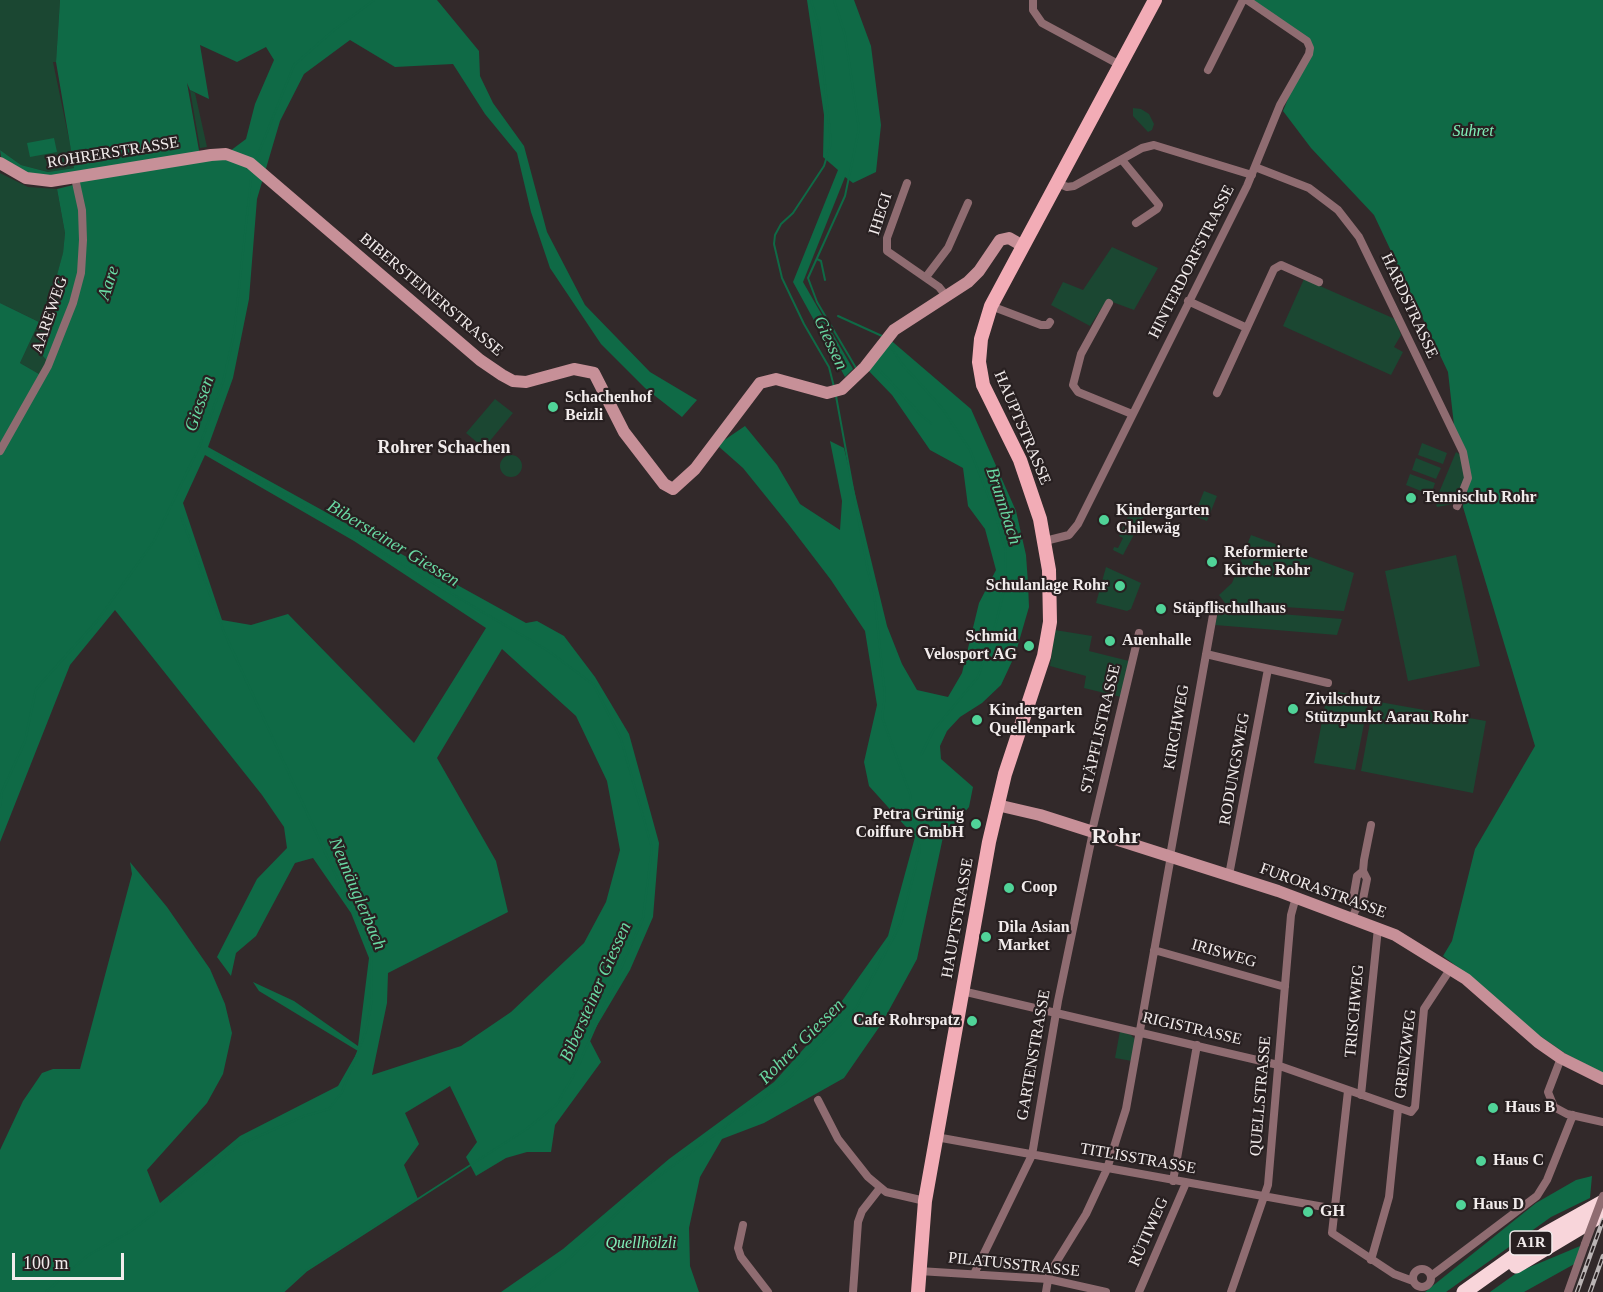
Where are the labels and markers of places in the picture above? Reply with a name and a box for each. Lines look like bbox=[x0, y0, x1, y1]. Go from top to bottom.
place label: Schachenhof Beizli bbox=[565, 388, 652, 426]
marker: Schachenhof Beizli bbox=[546, 400, 560, 414]
place label: Tennisclub Rohr bbox=[1423, 488, 1537, 508]
marker: Tennisclub Rohr bbox=[1404, 491, 1418, 505]
place label: Kindergarten Chilewäg bbox=[1116, 501, 1209, 539]
marker: Kindergarten Chilewäg bbox=[1097, 513, 1111, 527]
place label: Reformierte Kirche Rohr bbox=[1224, 543, 1310, 581]
marker: Reformierte Kirche Rohr bbox=[1205, 555, 1219, 569]
place label: Schulanlage Rohr bbox=[986, 576, 1108, 596]
marker: Schulanlage Rohr bbox=[1113, 579, 1127, 593]
place label: Stäpflischulhaus bbox=[1173, 599, 1286, 619]
marker: Stäpflischulhaus bbox=[1154, 602, 1168, 616]
place label: Schmid Velosport AG bbox=[924, 627, 1017, 665]
place label: Auenhalle bbox=[1122, 631, 1191, 651]
marker: Auenhalle bbox=[1103, 634, 1117, 648]
marker: Schmid Velosport AG bbox=[1022, 639, 1036, 653]
place label: Zivilschutz Stützpunkt Aarau Rohr bbox=[1305, 690, 1469, 728]
place label: Kindergarten Quellenpark bbox=[989, 701, 1082, 739]
marker: Zivilschutz Stützpunkt Aarau Rohr bbox=[1286, 702, 1300, 716]
marker: Kindergarten Quellenpark bbox=[970, 713, 984, 727]
place label: Petra Grünig Coiffure GmbH bbox=[855, 805, 964, 843]
marker: Petra Grünig Coiffure GmbH bbox=[969, 817, 983, 831]
place label: Coop bbox=[1021, 878, 1057, 898]
marker: Coop bbox=[1002, 881, 1016, 895]
place label: Dila Asian Market bbox=[998, 918, 1070, 956]
marker: Dila Asian Market bbox=[979, 930, 993, 944]
place label: Cafe Rohrspatz bbox=[853, 1011, 960, 1031]
marker: Cafe Rohrspatz bbox=[965, 1014, 979, 1028]
place label: Haus B bbox=[1505, 1098, 1555, 1118]
marker: Haus B bbox=[1486, 1101, 1500, 1115]
place label: Haus C bbox=[1493, 1151, 1544, 1171]
marker: Haus C bbox=[1474, 1154, 1488, 1168]
place label: Haus D bbox=[1473, 1195, 1524, 1215]
marker: Haus D bbox=[1454, 1198, 1468, 1212]
place label: GH bbox=[1320, 1202, 1345, 1222]
marker: GH bbox=[1301, 1205, 1315, 1219]

